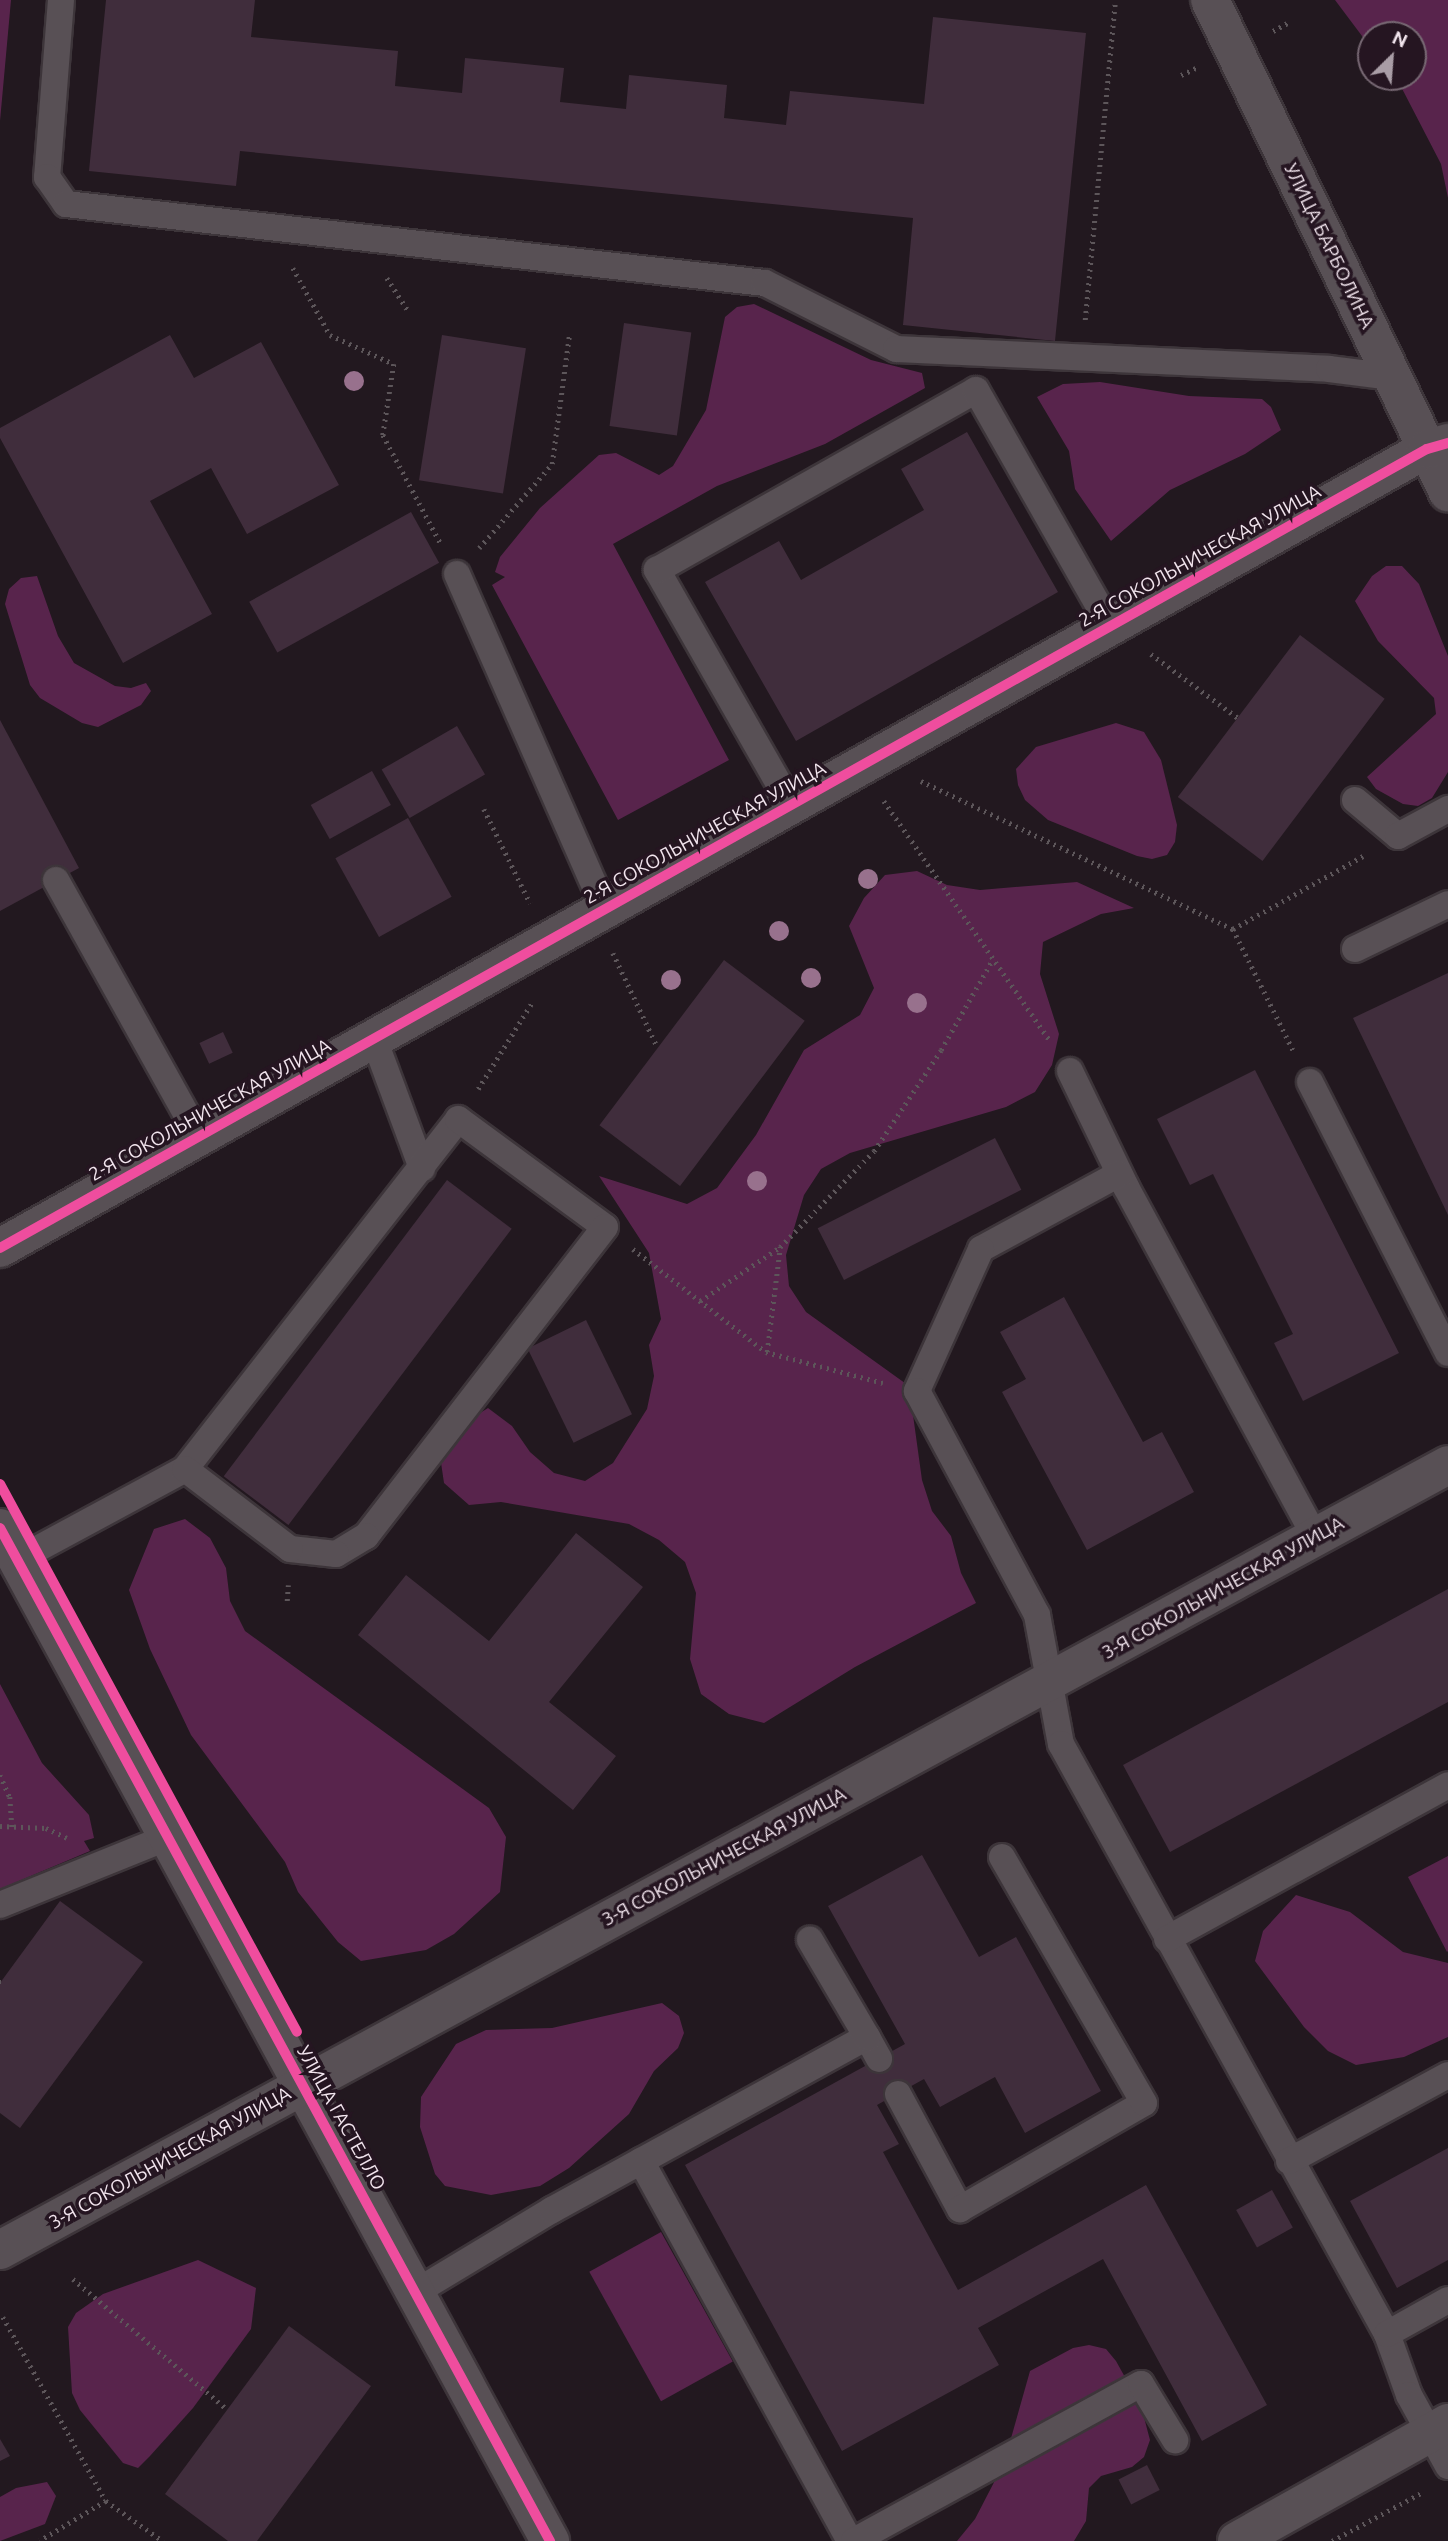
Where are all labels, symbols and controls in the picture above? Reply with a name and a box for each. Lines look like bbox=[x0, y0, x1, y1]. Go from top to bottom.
north arrow bbox=[1357, 21, 1427, 91]
text: N bbox=[1389, 26, 1411, 52]
street label: УЛИЦА БАРБОЛИНА bbox=[1279, 160, 1379, 332]
street label: 2-Я СОКОЛЬНИЧЕСКАЯ УЛИЦА bbox=[1075, 480, 1325, 632]
street label: 2-Я СОКОЛЬНИЧЕСКАЯ УЛИЦА bbox=[580, 757, 830, 909]
street label: 2-Я СОКОЛЬНИЧЕСКАЯ УЛИЦА bbox=[85, 1034, 335, 1186]
street label: 3-Я СОКОЛЬНИЧЕСКАЯ УЛИЦА bbox=[1098, 1512, 1348, 1664]
street label: 3-Я СОКОЛЬНИЧЕСКАЯ УЛИЦА bbox=[598, 1783, 850, 1931]
street label: УЛИЦА ГАСТЕЛЛО bbox=[292, 2042, 390, 2194]
street label: 3-Я СОКОЛЬНИЧЕСКАЯ УЛИЦА bbox=[45, 2082, 295, 2234]

